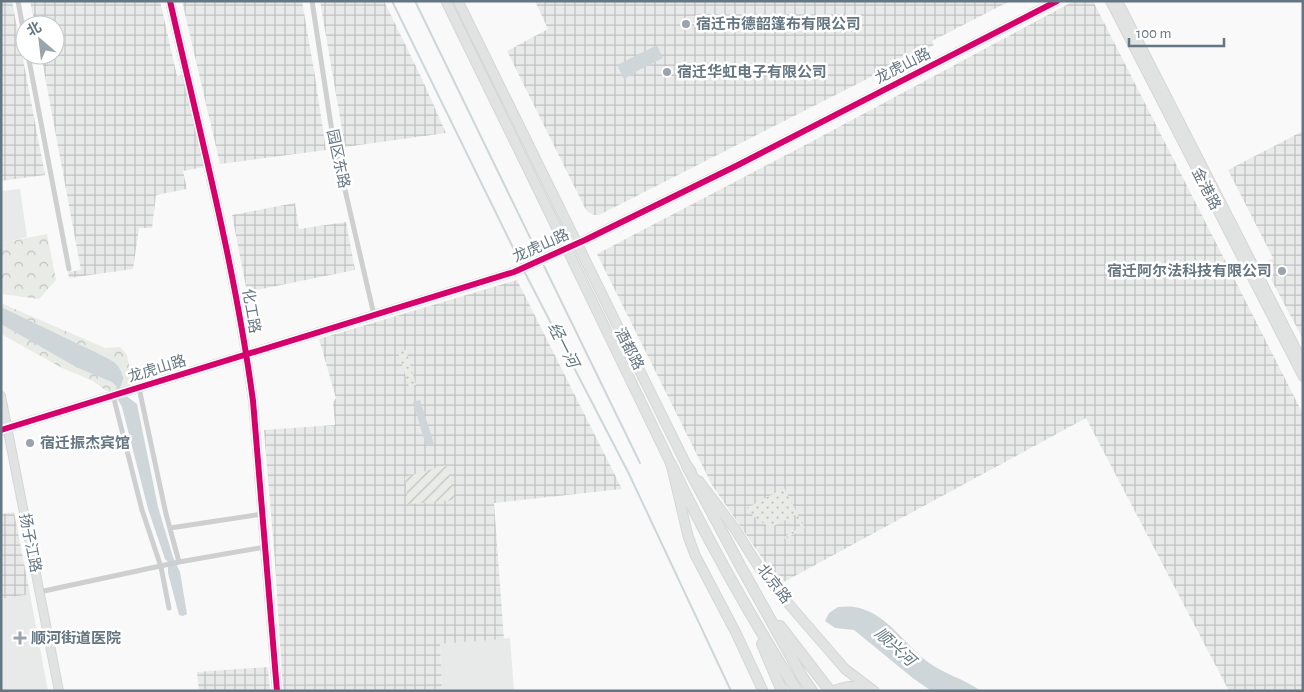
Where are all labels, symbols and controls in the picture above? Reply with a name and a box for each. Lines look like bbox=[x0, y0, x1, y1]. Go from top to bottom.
north arrow bbox=[15, 15, 65, 65]
place label: 宿迁市德韶篷布有限公司 bbox=[696, 15, 861, 32]
scale bar bbox=[1129, 15, 1224, 47]
marker: 宿迁市德韶篷布有限公司 bbox=[680, 18, 692, 30]
text: 北 bbox=[24, 19, 44, 39]
text: 100 m bbox=[1136, 26, 1171, 41]
street label: 龙虎山路 bbox=[872, 44, 933, 86]
place label: 宿迁华虹电子有限公司 bbox=[677, 63, 827, 80]
marker: 宿迁华虹电子有限公司 bbox=[661, 66, 673, 78]
street label: 园区东路 bbox=[324, 128, 353, 190]
street label: 金港路 bbox=[1189, 165, 1224, 212]
street label: 龙虎山路 bbox=[510, 225, 571, 265]
place label: 宿迁阿尔法科技有限公司 bbox=[1107, 263, 1272, 279]
marker: 宿迁阿尔法科技有限公司 bbox=[1276, 265, 1288, 277]
street label: 化工路 bbox=[240, 287, 264, 334]
water label: 经一河 bbox=[545, 320, 583, 373]
street label: 酒都路 bbox=[612, 325, 647, 372]
street label: 龙虎山路 bbox=[126, 351, 188, 385]
place label: 宿迁振杰宾馆 bbox=[40, 435, 130, 451]
marker: 宿迁振杰宾馆 bbox=[24, 437, 36, 449]
street label: 扬子江路 bbox=[17, 512, 44, 574]
street label: 北京路 bbox=[754, 560, 795, 606]
water label: 顺兴河 bbox=[872, 624, 921, 671]
place label: 顺河街道医院 bbox=[31, 630, 121, 646]
marker: 顺河街道医院 bbox=[13, 631, 27, 645]

